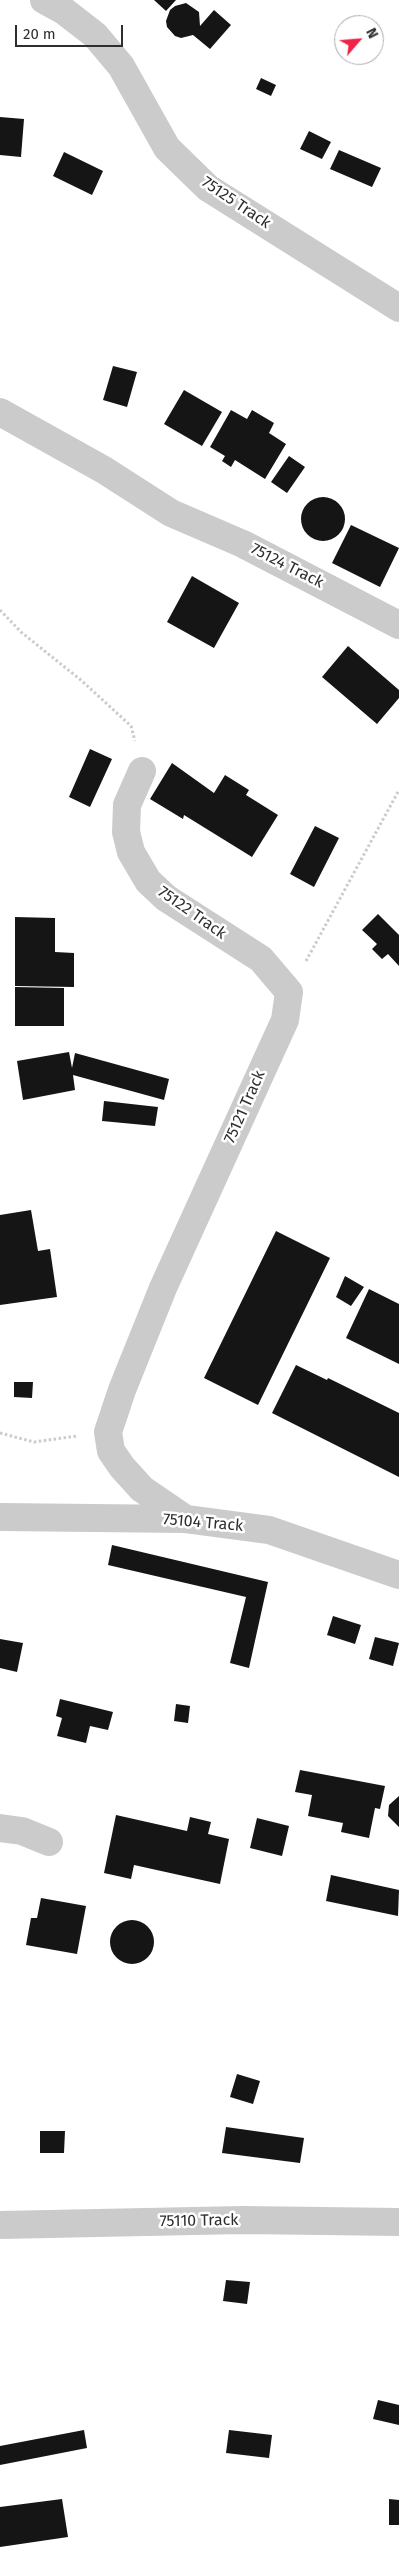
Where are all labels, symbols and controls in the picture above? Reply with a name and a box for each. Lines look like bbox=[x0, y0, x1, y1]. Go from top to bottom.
scale bar bbox=[18, 15, 125, 47]
north arrow bbox=[334, 15, 384, 65]
text: 20 m bbox=[23, 25, 56, 43]
text: N bbox=[362, 25, 382, 41]
street label: 75125 Track bbox=[198, 173, 274, 233]
street label: 75124 Track bbox=[247, 539, 327, 593]
street label: 75122 Track bbox=[154, 882, 230, 944]
street label: 75121 Track bbox=[220, 1068, 270, 1146]
street label: 75104 Track bbox=[162, 1510, 244, 1536]
street label: 75110 Track bbox=[159, 2211, 239, 2231]

